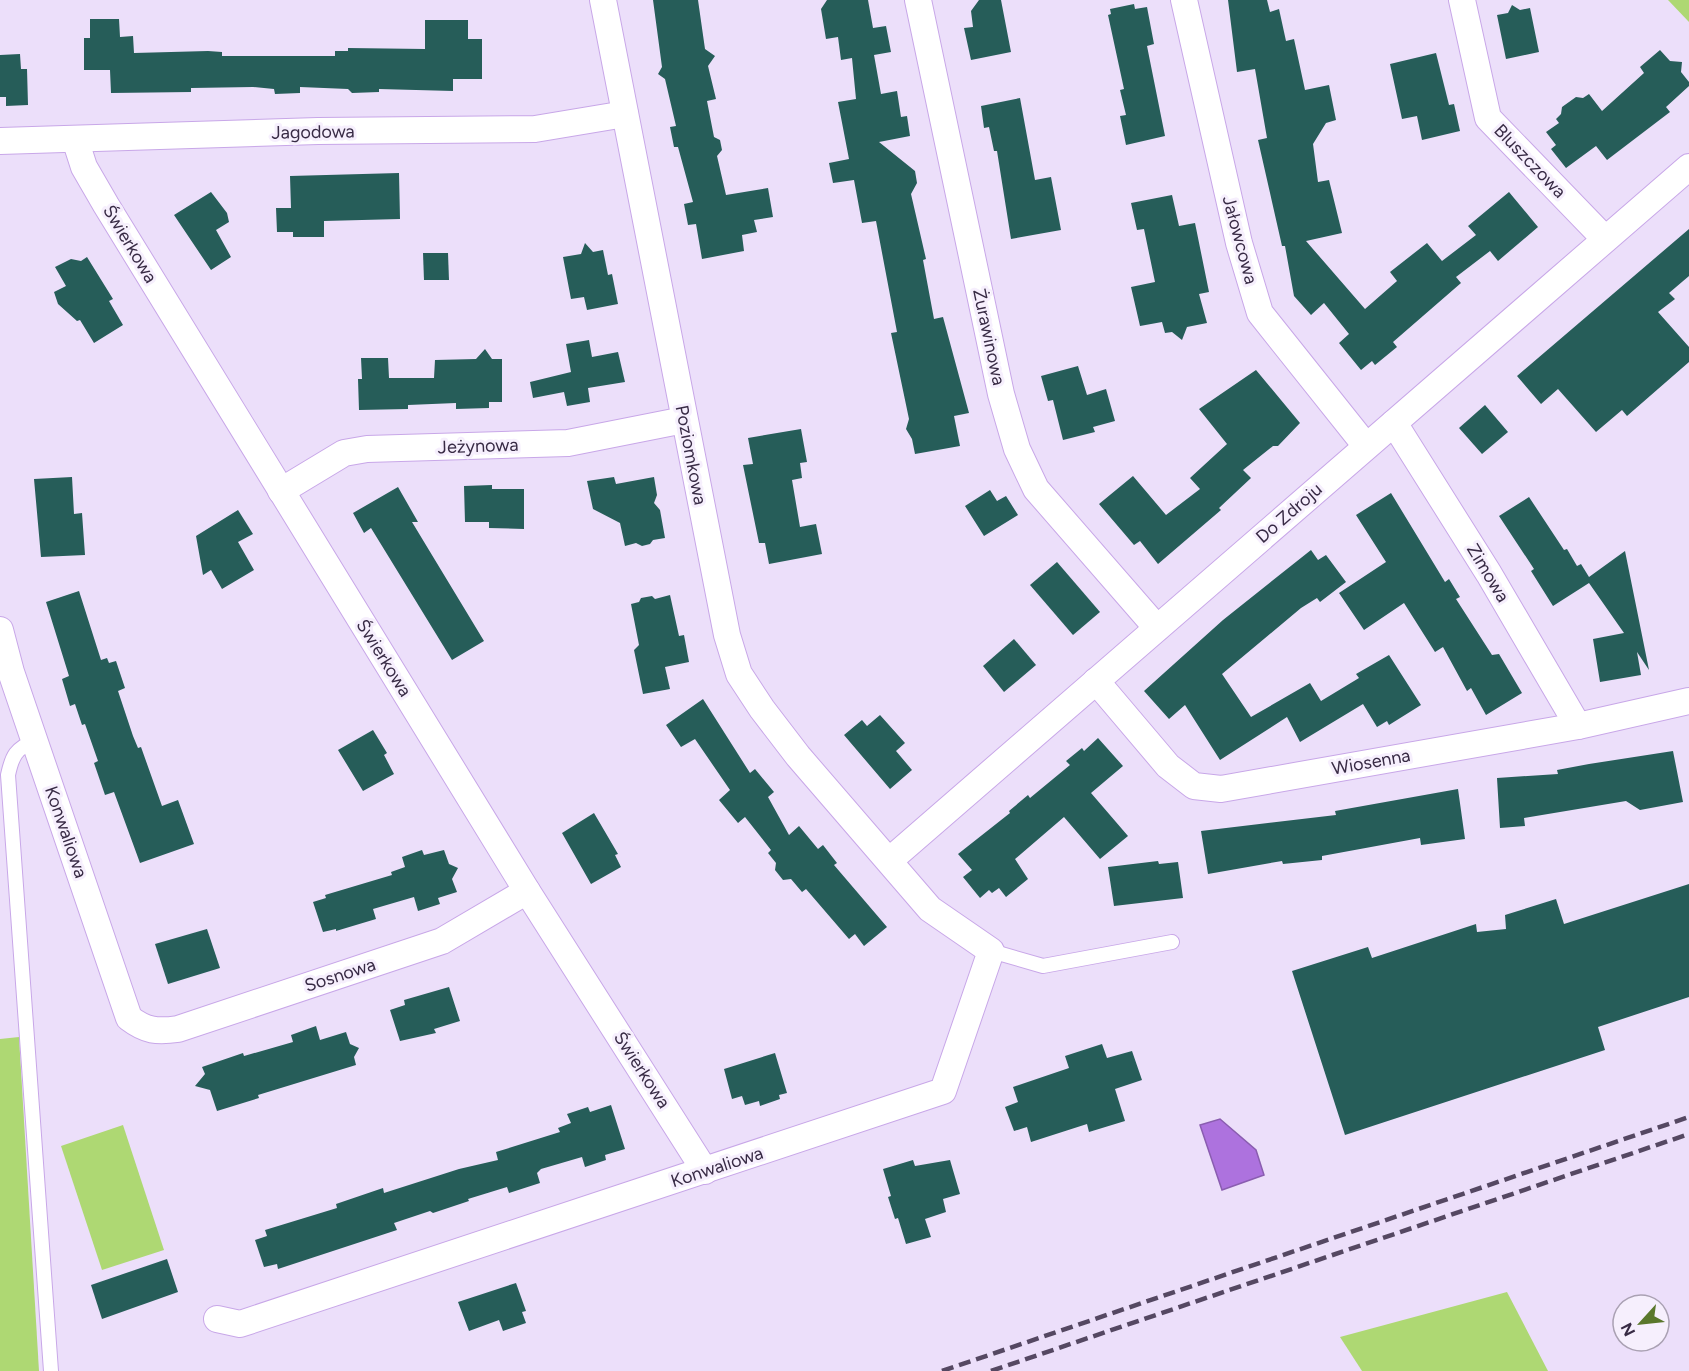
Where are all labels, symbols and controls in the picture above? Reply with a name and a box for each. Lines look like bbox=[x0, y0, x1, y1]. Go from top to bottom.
street label: Jagodowa bbox=[271, 120, 355, 144]
street label: Bluszczowa bbox=[1489, 120, 1571, 202]
street label: Jałowcowa bbox=[1218, 193, 1262, 287]
street label: Świerkowa bbox=[98, 201, 162, 287]
street label: Żurawinowa bbox=[968, 287, 1010, 387]
street label: Poziomkowa bbox=[671, 403, 711, 507]
street label: Jeżynowa bbox=[437, 434, 519, 458]
street label: Do Zdroju bbox=[1251, 478, 1327, 548]
street label: Zimowa bbox=[1462, 540, 1514, 606]
street label: Świerkowa bbox=[352, 615, 416, 701]
street label: Wiosenna bbox=[1330, 744, 1412, 780]
street label: Konwaliowa bbox=[40, 783, 92, 881]
street label: Sosnowa bbox=[302, 953, 378, 997]
street label: Świerkowa bbox=[609, 1027, 675, 1113]
street label: Konwaliowa bbox=[668, 1142, 766, 1192]
north arrow bbox=[1611, 1293, 1671, 1353]
text: N bbox=[1617, 1320, 1639, 1339]

